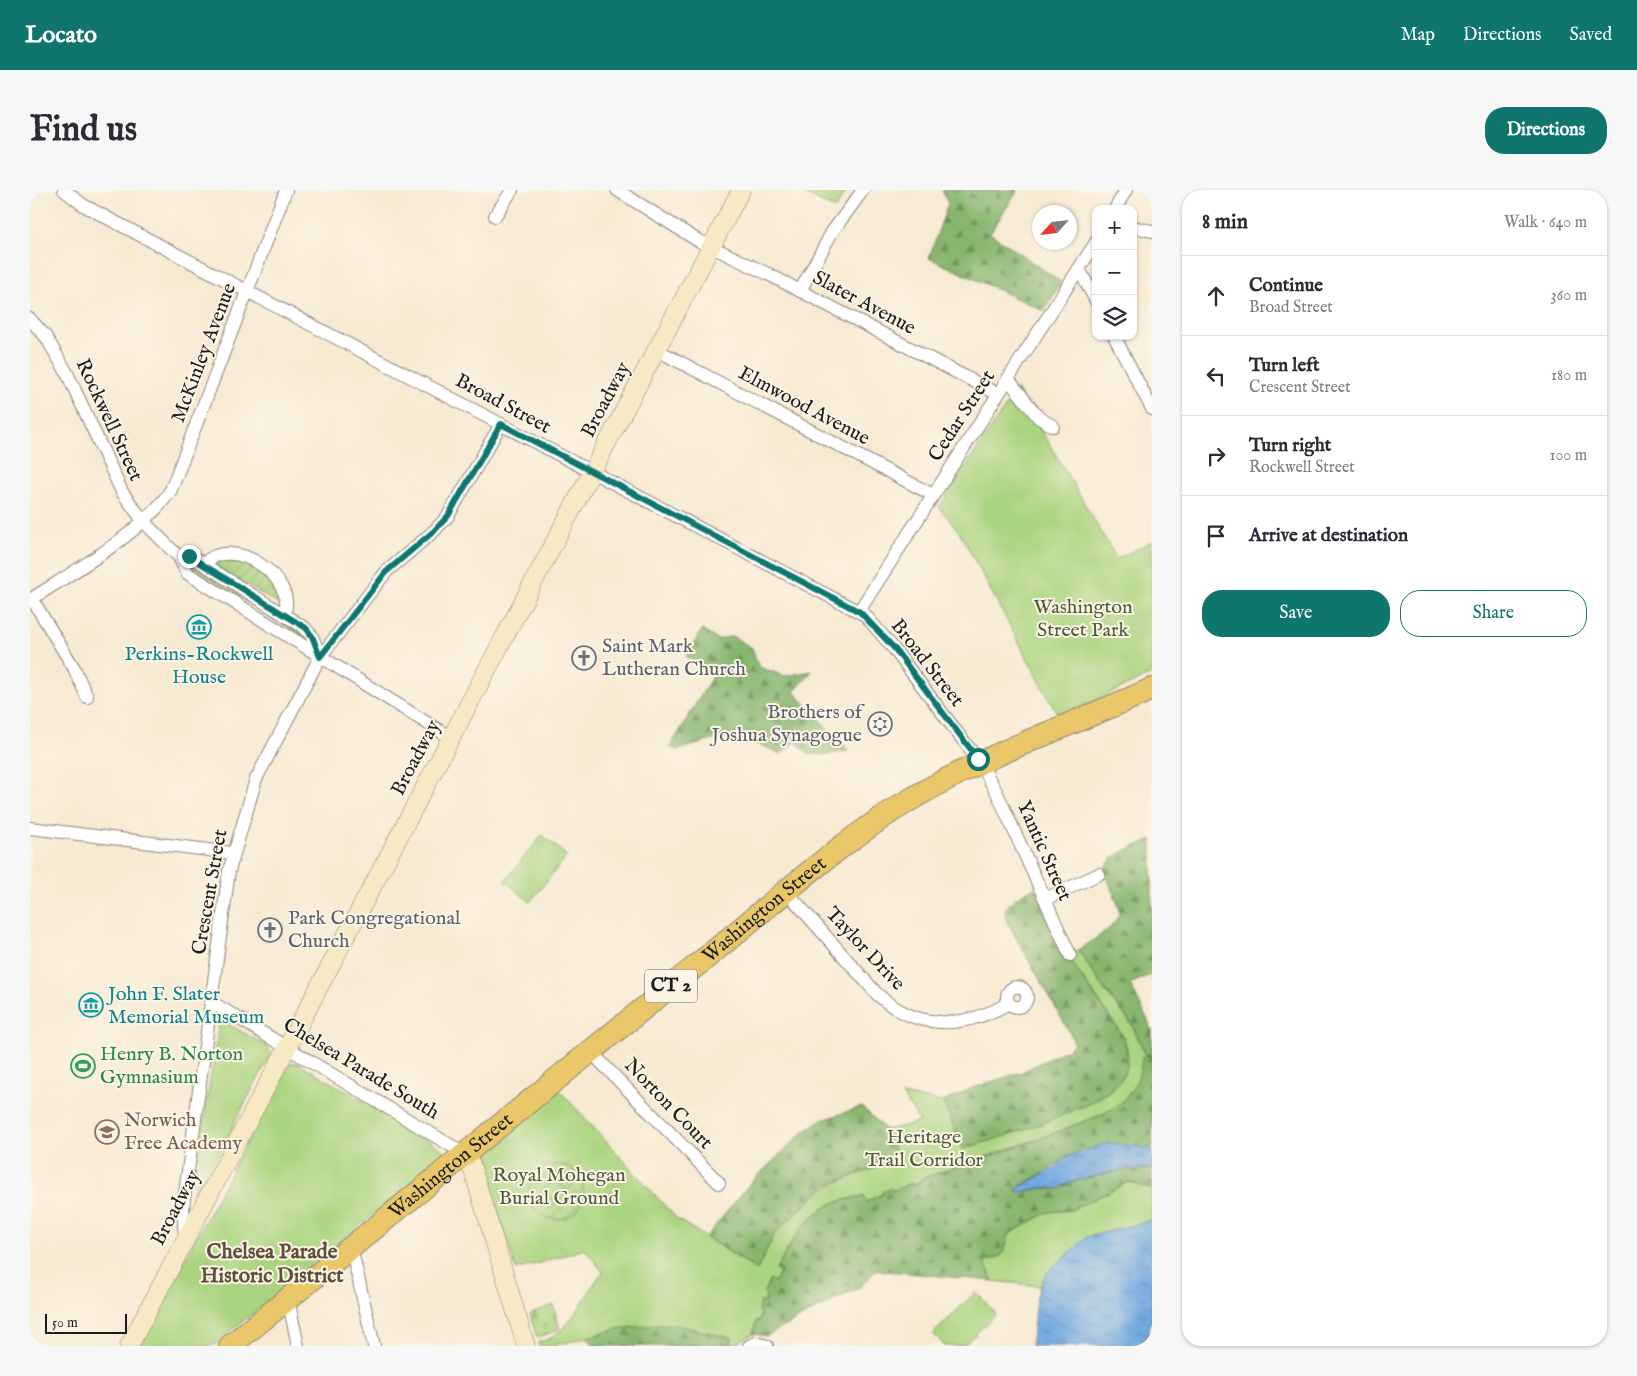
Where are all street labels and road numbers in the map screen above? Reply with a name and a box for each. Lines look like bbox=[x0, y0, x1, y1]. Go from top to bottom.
street label: Slater Avenue bbox=[808, 265, 920, 341]
street label: McKinley Avenue bbox=[166, 280, 242, 426]
street label: Rockwell Street bbox=[70, 355, 148, 485]
street label: Broadway bbox=[576, 358, 636, 442]
street label: Elmwood Avenue bbox=[734, 361, 874, 451]
street label: Cedar Street bbox=[923, 365, 1001, 466]
street label: Broad Street bbox=[451, 368, 555, 440]
street label: Broad Street bbox=[885, 614, 969, 712]
street label: Broadway bbox=[386, 716, 446, 800]
street label: Yantic Street bbox=[1011, 797, 1077, 905]
street label: Crescent Street bbox=[187, 827, 233, 957]
street label: Washington Street bbox=[697, 851, 831, 968]
street label: Taylor Drive bbox=[820, 902, 910, 996]
road number: CT 2 bbox=[645, 969, 697, 1002]
street label: Chelsea Parade South bbox=[278, 1012, 444, 1126]
street label: Norton Court bbox=[618, 1053, 718, 1155]
street label: Washington Street bbox=[384, 1107, 518, 1224]
street label: Broadway bbox=[146, 1166, 206, 1250]

